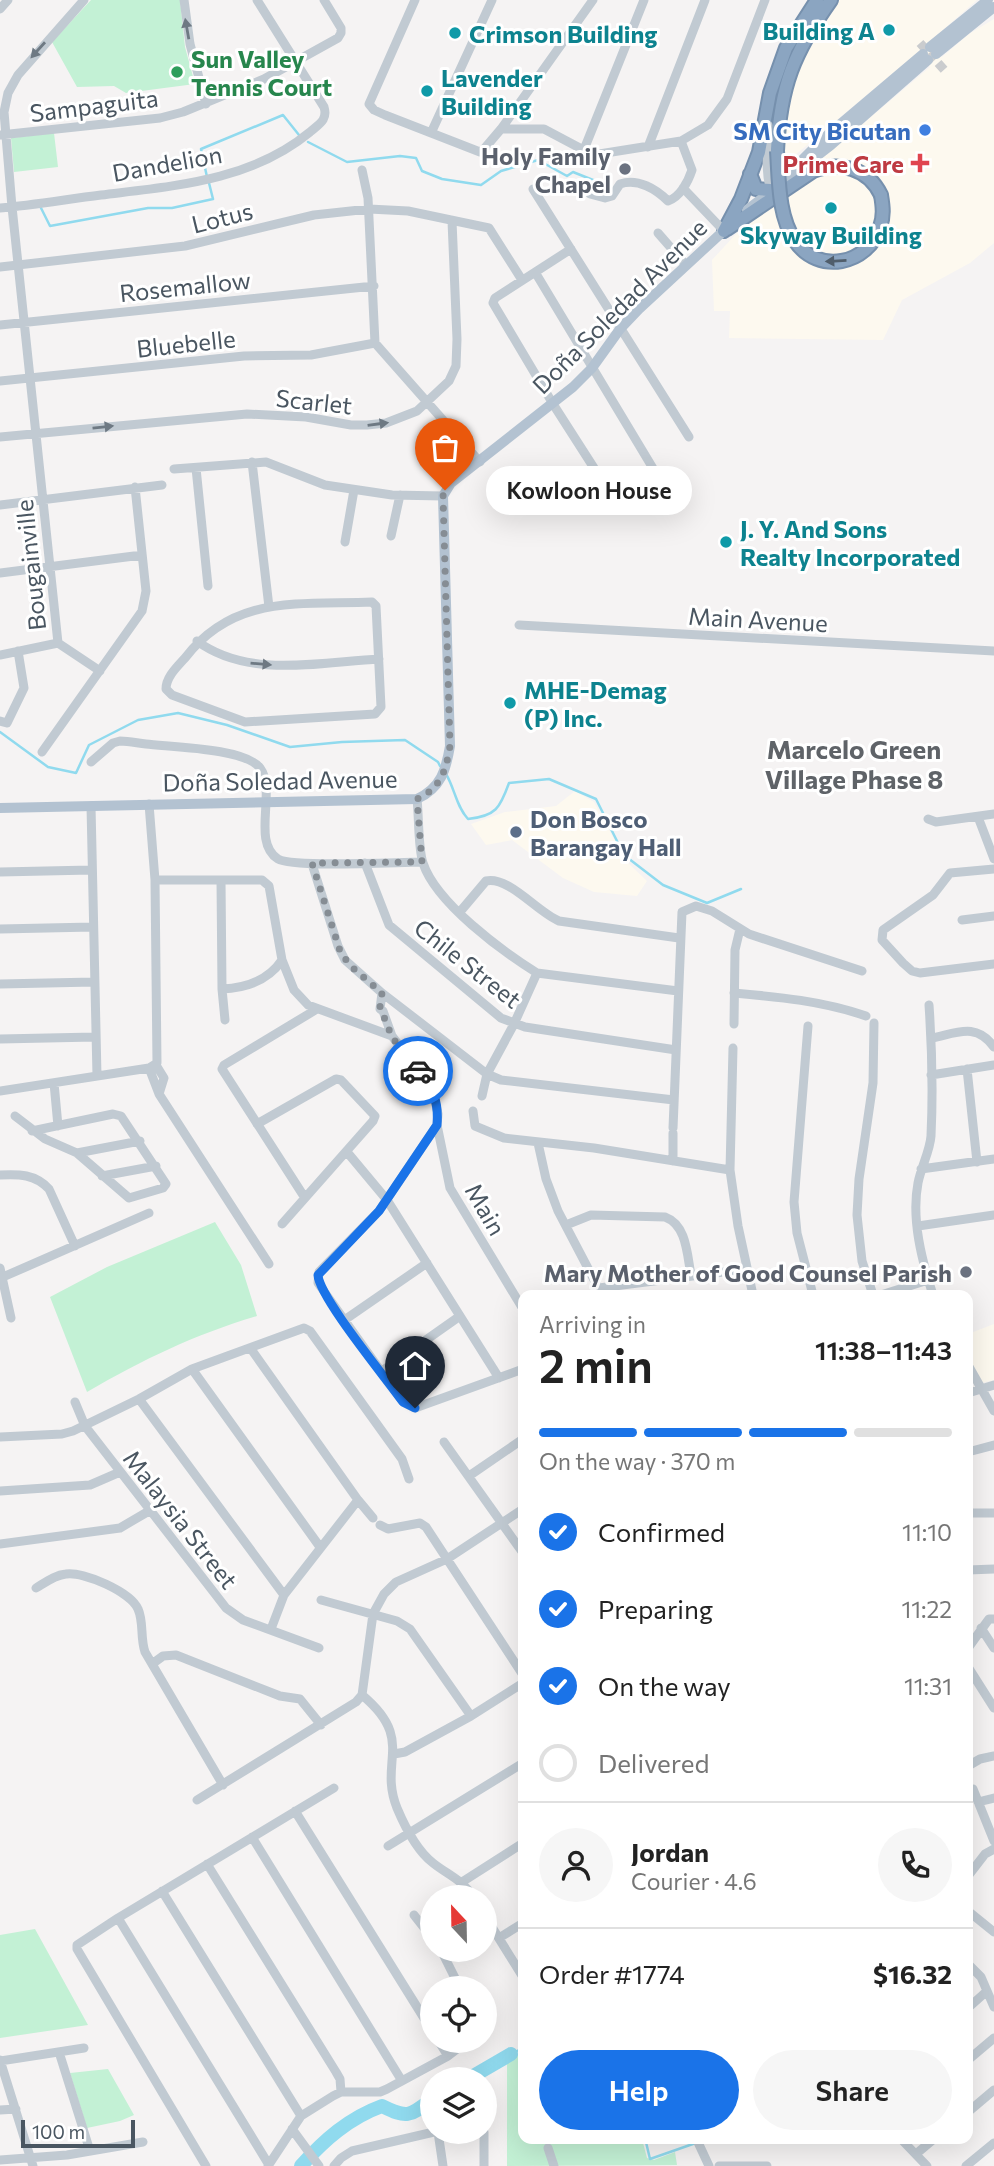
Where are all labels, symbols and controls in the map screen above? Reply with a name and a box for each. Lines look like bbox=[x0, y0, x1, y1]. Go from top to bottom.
place label: Building A bbox=[763, 16, 875, 45]
one-way arrow bbox=[181, 18, 192, 40]
place label: Crimson Building bbox=[469, 19, 658, 48]
marker: Building A bbox=[881, 22, 897, 38]
marker: Crimson Building bbox=[447, 25, 463, 41]
one-way arrow bbox=[30, 41, 46, 59]
place label: Sun Valley Tennis Court bbox=[191, 44, 332, 101]
place label: Lavender Building bbox=[441, 63, 543, 120]
marker: Sun Valley Tennis Court bbox=[169, 64, 185, 80]
street label: Sampaguita bbox=[28, 83, 160, 127]
marker: Lavender Building bbox=[419, 83, 435, 99]
place label: SM City Bicutan bbox=[733, 116, 911, 145]
marker: SM City Bicutan bbox=[917, 122, 933, 138]
street label: Dandelion bbox=[110, 139, 224, 187]
place label: Holy Family Chapel bbox=[481, 141, 611, 198]
place label: Prime Care bbox=[782, 149, 904, 178]
marker: Prime Care bbox=[910, 153, 930, 173]
marker: Holy Family Chapel bbox=[617, 161, 633, 177]
street label: Lotus bbox=[188, 195, 256, 239]
marker: Skyway Building bbox=[823, 200, 839, 216]
street label: Doña Soledad Avenue bbox=[526, 213, 712, 399]
place label: Skyway Building bbox=[740, 220, 922, 249]
one-way arrow bbox=[825, 255, 847, 266]
street label: Rosemallow bbox=[118, 265, 252, 307]
street label: Bluebelle bbox=[135, 323, 237, 363]
street label: Scarlet bbox=[274, 383, 354, 419]
one-way arrow bbox=[367, 418, 389, 429]
pin bbox=[415, 418, 475, 490]
one-way arrow bbox=[92, 421, 114, 432]
icon: bag bbox=[426, 429, 464, 467]
callout: Kowloon House bbox=[487, 466, 694, 514]
text: Kowloon House bbox=[506, 476, 672, 504]
street label: Bougainville bbox=[9, 498, 51, 632]
place label: J. Y. And Sons Realty Incorporated bbox=[740, 514, 960, 571]
marker: J. Y. And Sons Realty Incorporated bbox=[718, 534, 734, 550]
street label: Main Avenue bbox=[687, 601, 829, 637]
one-way arrow bbox=[250, 659, 272, 670]
place label: MHE-Demag (P) Inc. bbox=[524, 675, 667, 732]
marker: MHE-Demag (P) Inc. bbox=[502, 695, 518, 711]
district label: Marcelo Green Village Phase 8 bbox=[765, 733, 943, 794]
street label: Doña Soledad Avenue bbox=[162, 763, 398, 797]
place label: Don Bosco Barangay Hall bbox=[530, 804, 682, 861]
marker: Don Bosco Barangay Hall bbox=[508, 824, 524, 840]
street label: Chile Street bbox=[409, 912, 527, 1014]
courier bbox=[383, 1036, 453, 1106]
icon: car bbox=[399, 1052, 437, 1090]
street label: Main bbox=[460, 1178, 512, 1240]
place label: Mary Mother of Good Counsel Parish bbox=[544, 1258, 952, 1287]
marker: Mary Mother of Good Counsel Parish bbox=[958, 1264, 974, 1280]
text: Arriving in bbox=[539, 1310, 646, 1338]
text: 11:38–11:43 bbox=[815, 1334, 952, 1365]
pin bbox=[385, 1336, 445, 1408]
text: 2 min bbox=[539, 1336, 653, 1392]
icon: home bbox=[396, 1347, 434, 1385]
street label: Malaysia Street bbox=[118, 1444, 244, 1594]
text: On the way · 370 m bbox=[539, 1447, 735, 1475]
icon: check bbox=[539, 1513, 577, 1551]
text: Confirmed bbox=[598, 1516, 725, 1547]
text: 11:10 bbox=[902, 1518, 952, 1546]
icon: check bbox=[539, 1590, 577, 1628]
text: Preparing bbox=[598, 1593, 713, 1624]
text: 11:22 bbox=[901, 1595, 952, 1623]
icon: check bbox=[539, 1667, 577, 1705]
text: On the way bbox=[598, 1670, 731, 1701]
text: 11:31 bbox=[904, 1672, 952, 1700]
text: Delivered bbox=[598, 1747, 709, 1778]
button: person bbox=[539, 1828, 613, 1902]
button: phone bbox=[878, 1828, 952, 1902]
text: Jordan bbox=[631, 1836, 709, 1867]
text: Courier · 4.6 bbox=[631, 1867, 757, 1895]
north arrow bbox=[420, 1885, 497, 1962]
map controls bbox=[420, 1885, 497, 2144]
text: Order #1774 bbox=[539, 1958, 685, 1989]
text: $16.32 bbox=[873, 1958, 952, 1989]
button: locate bbox=[420, 1976, 497, 2053]
button: Help bbox=[539, 2050, 739, 2130]
button: Share bbox=[753, 2050, 952, 2130]
button: layers bbox=[420, 2067, 497, 2144]
scale bar bbox=[21, 2117, 135, 2149]
text: 100 m bbox=[32, 2120, 85, 2143]

